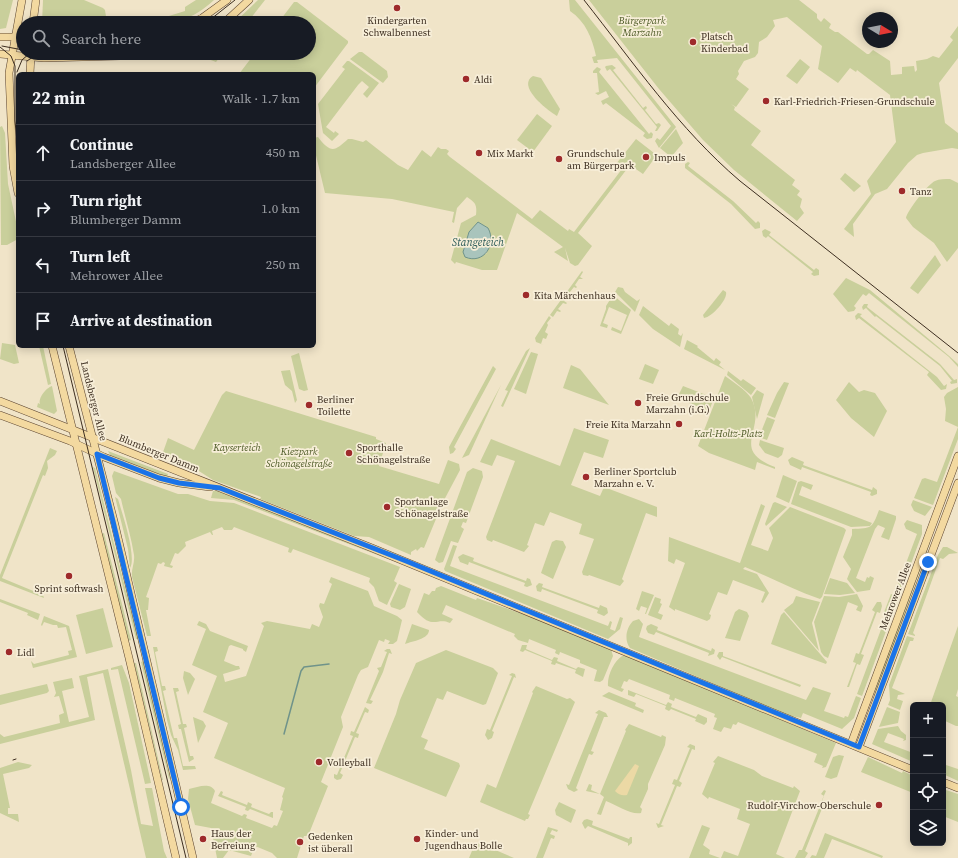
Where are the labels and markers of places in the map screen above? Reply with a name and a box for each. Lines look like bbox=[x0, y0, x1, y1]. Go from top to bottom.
marker: Kindergarten Schwalbennest bbox=[392, 3, 402, 13]
place label: Kindergarten Schwalbennest bbox=[364, 14, 431, 39]
place label: Platsch Kinderbad bbox=[701, 30, 748, 55]
marker: Platsch Kinderbad bbox=[688, 37, 698, 47]
place label: Aldi bbox=[474, 73, 492, 86]
marker: Aldi bbox=[461, 74, 471, 84]
place label: Karl-Friedrich-Friesen-Grundschule bbox=[774, 95, 935, 108]
marker: Karl-Friedrich-Friesen-Grundschule bbox=[761, 96, 771, 106]
place label: Mix Markt bbox=[487, 147, 534, 160]
place label: Grundschule am Bürgerpark bbox=[567, 147, 635, 172]
marker: Mix Markt bbox=[474, 148, 484, 158]
place label: Impuls bbox=[654, 151, 685, 164]
marker: Impuls bbox=[641, 152, 651, 162]
marker: Grundschule am Bürgerpark bbox=[554, 154, 564, 164]
place label: Tanz bbox=[910, 185, 932, 198]
marker: Tanz bbox=[897, 186, 907, 196]
place label: Kita Märchenhaus bbox=[534, 289, 616, 302]
marker: Kita Märchenhaus bbox=[521, 290, 531, 300]
place label: Freie Grundschule Marzahn (i.G.) bbox=[646, 391, 729, 416]
place label: Berliner Toilette bbox=[317, 393, 355, 418]
marker: Freie Grundschule Marzahn (i.G.) bbox=[633, 398, 643, 408]
marker: Berliner Toilette bbox=[304, 400, 314, 410]
place label: Freie Kita Marzahn bbox=[586, 418, 671, 431]
marker: Freie Kita Marzahn bbox=[674, 419, 684, 429]
place label: Sporthalle Schönagelstraße bbox=[357, 441, 430, 466]
marker: Sporthalle Schönagelstraße bbox=[344, 448, 354, 458]
place label: Berliner Sportclub Marzahn e. V. bbox=[594, 465, 677, 490]
marker: Berliner Sportclub Marzahn e. V. bbox=[581, 472, 591, 482]
place label: Sportanlage Schönagelstraße bbox=[395, 495, 468, 520]
marker: Sportanlage Schönagelstraße bbox=[382, 502, 392, 512]
marker: Sprint softwash bbox=[64, 571, 74, 581]
place label: Sprint softwash bbox=[35, 582, 103, 595]
place label: Lidl bbox=[17, 646, 35, 659]
marker: Lidl bbox=[4, 647, 14, 657]
place label: Volleyball bbox=[327, 756, 371, 769]
marker: Volleyball bbox=[314, 757, 324, 767]
place label: Rudolf-Virchow-Oberschule bbox=[747, 799, 871, 812]
marker: Rudolf-Virchow-Oberschule bbox=[874, 800, 884, 810]
place label: Haus der Befreiung bbox=[211, 827, 255, 852]
place label: Kinder- und Jugendhaus Bolle bbox=[424, 827, 502, 852]
place label: Gedenken ist überall bbox=[308, 830, 353, 855]
marker: Haus der Befreiung bbox=[198, 834, 208, 844]
marker: Kinder- und Jugendhaus Bolle bbox=[412, 834, 422, 844]
marker: Gedenken ist überall bbox=[295, 837, 305, 847]

